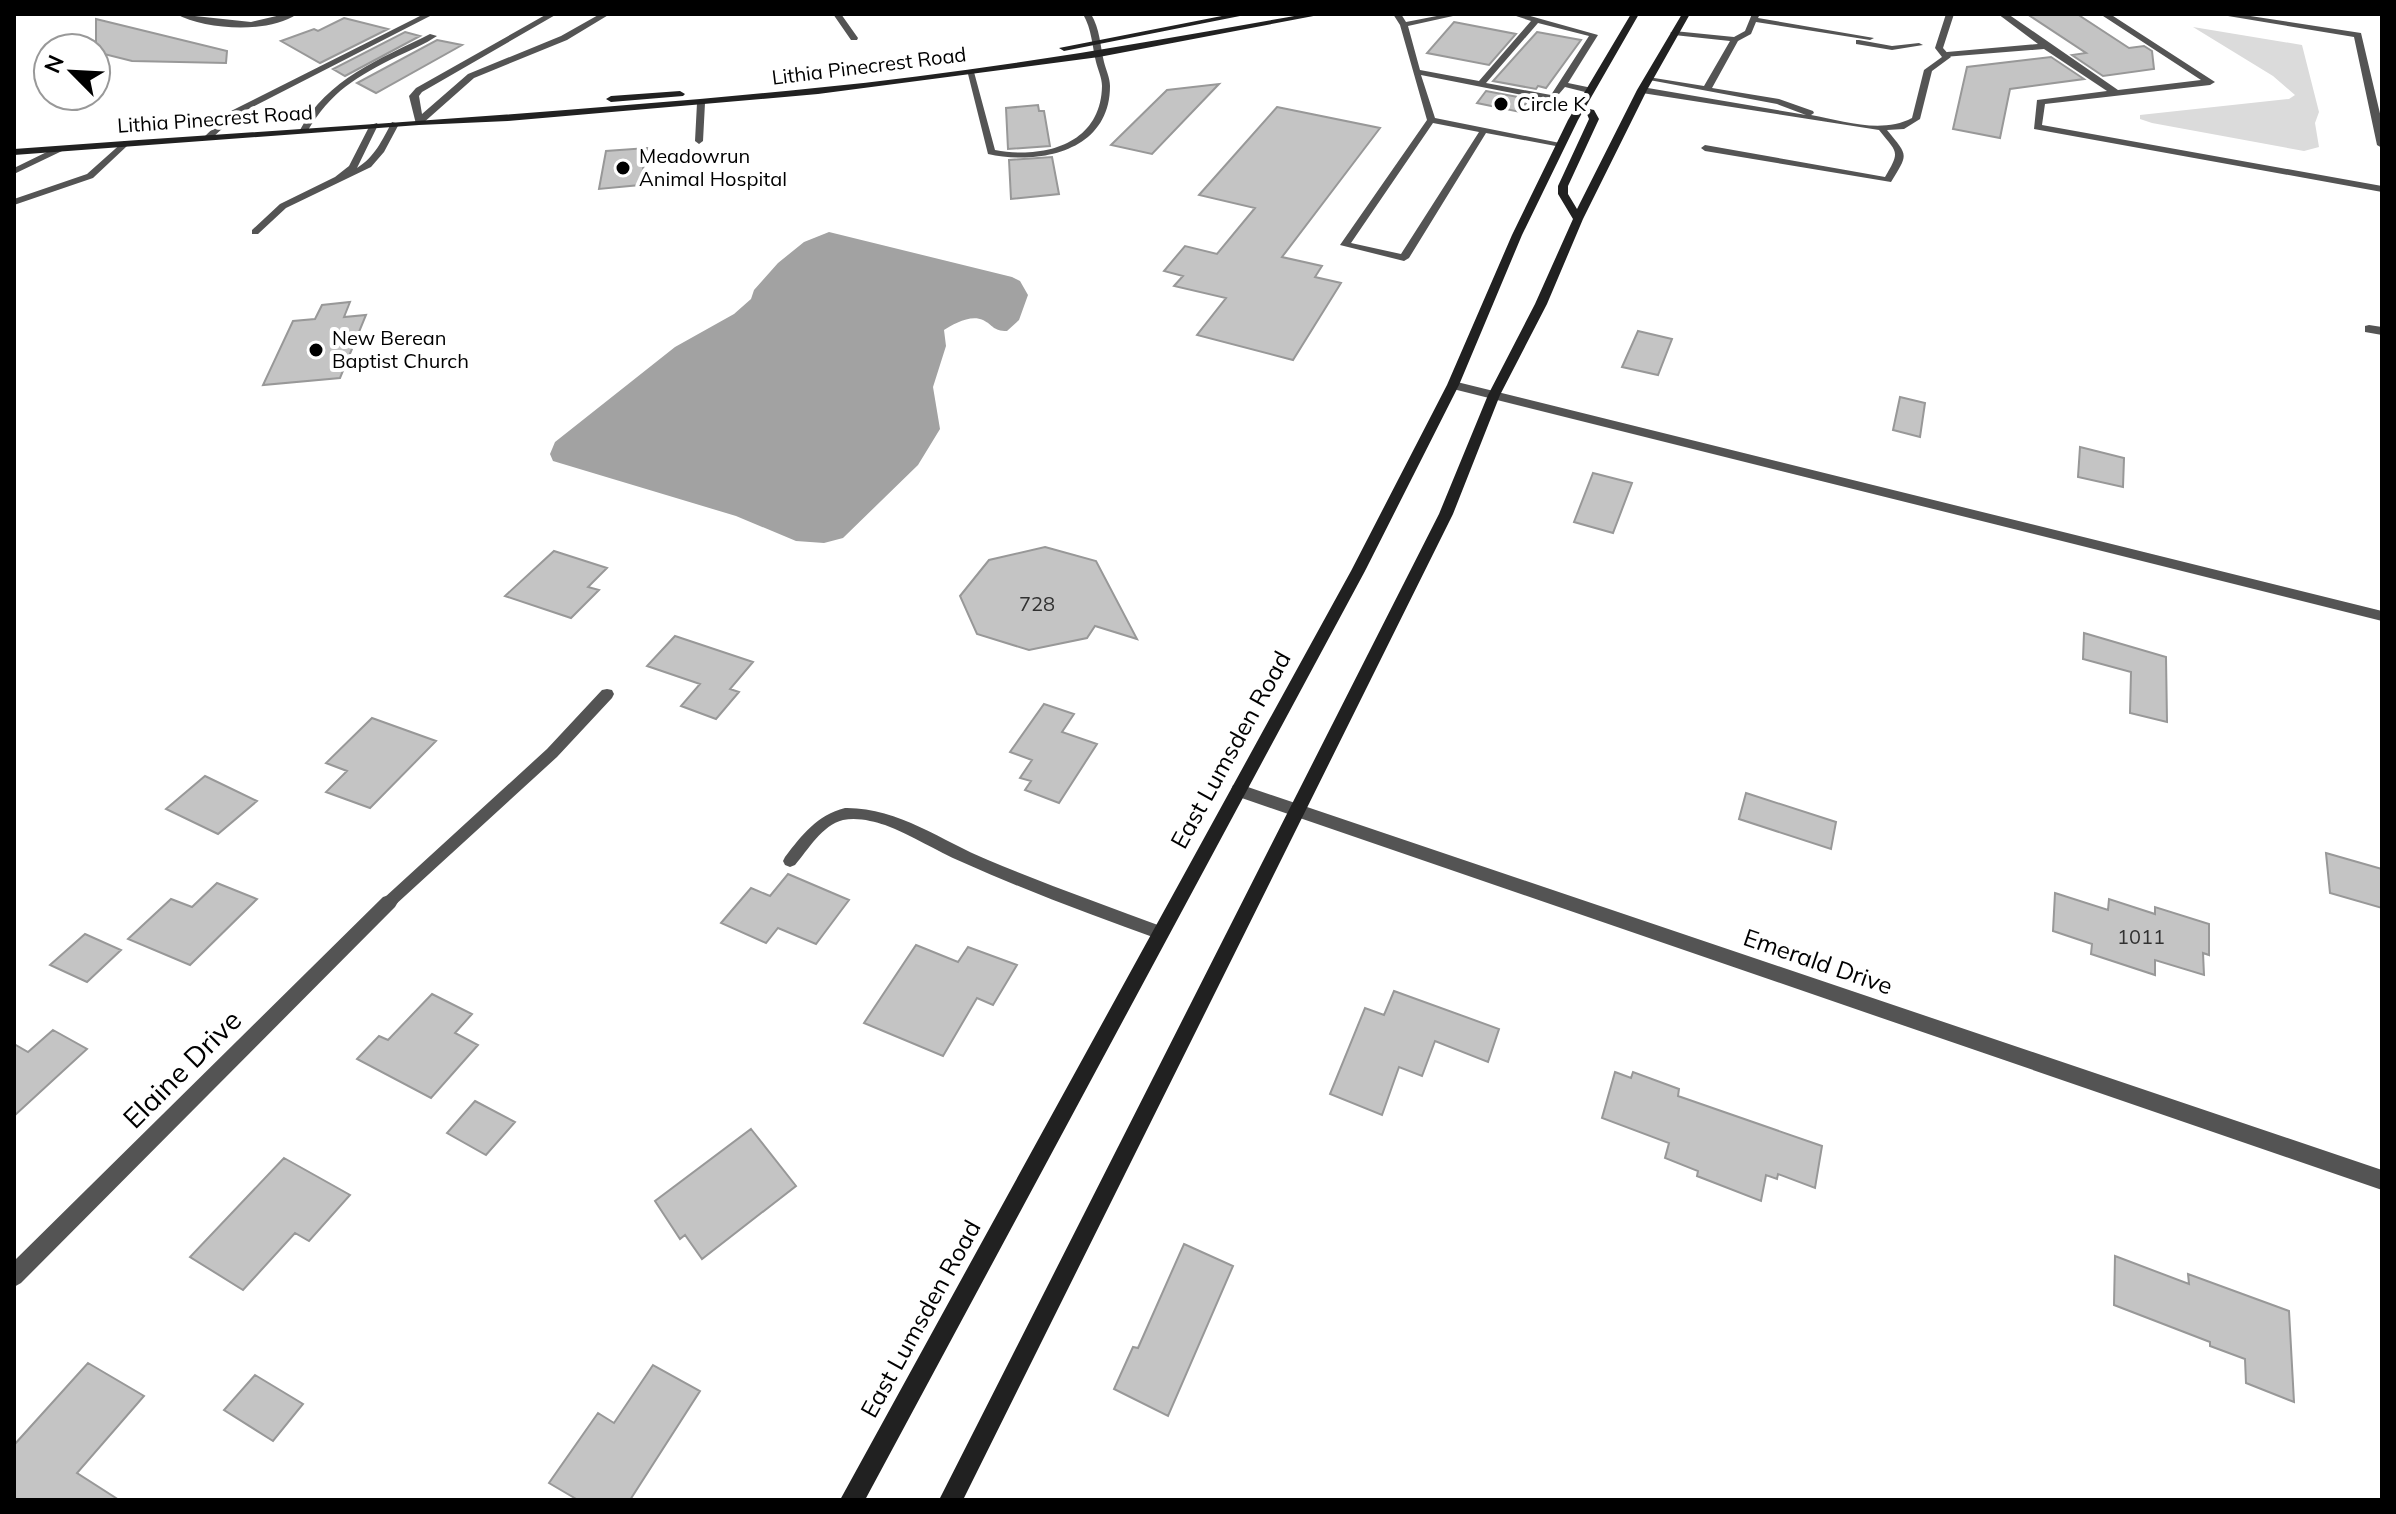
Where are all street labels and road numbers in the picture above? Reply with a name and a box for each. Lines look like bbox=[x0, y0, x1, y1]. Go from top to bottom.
street label: Lithia Pinecrest Road bbox=[770, 41, 968, 90]
street label: Lithia Pinecrest Road bbox=[116, 99, 313, 138]
street label: East Lumsden Road bbox=[1163, 646, 1297, 853]
street label: Emerald Drive bbox=[1740, 922, 1897, 1001]
street label: Elaine Drive bbox=[115, 1002, 248, 1135]
street label: East Lumsden Road bbox=[853, 1215, 987, 1422]

